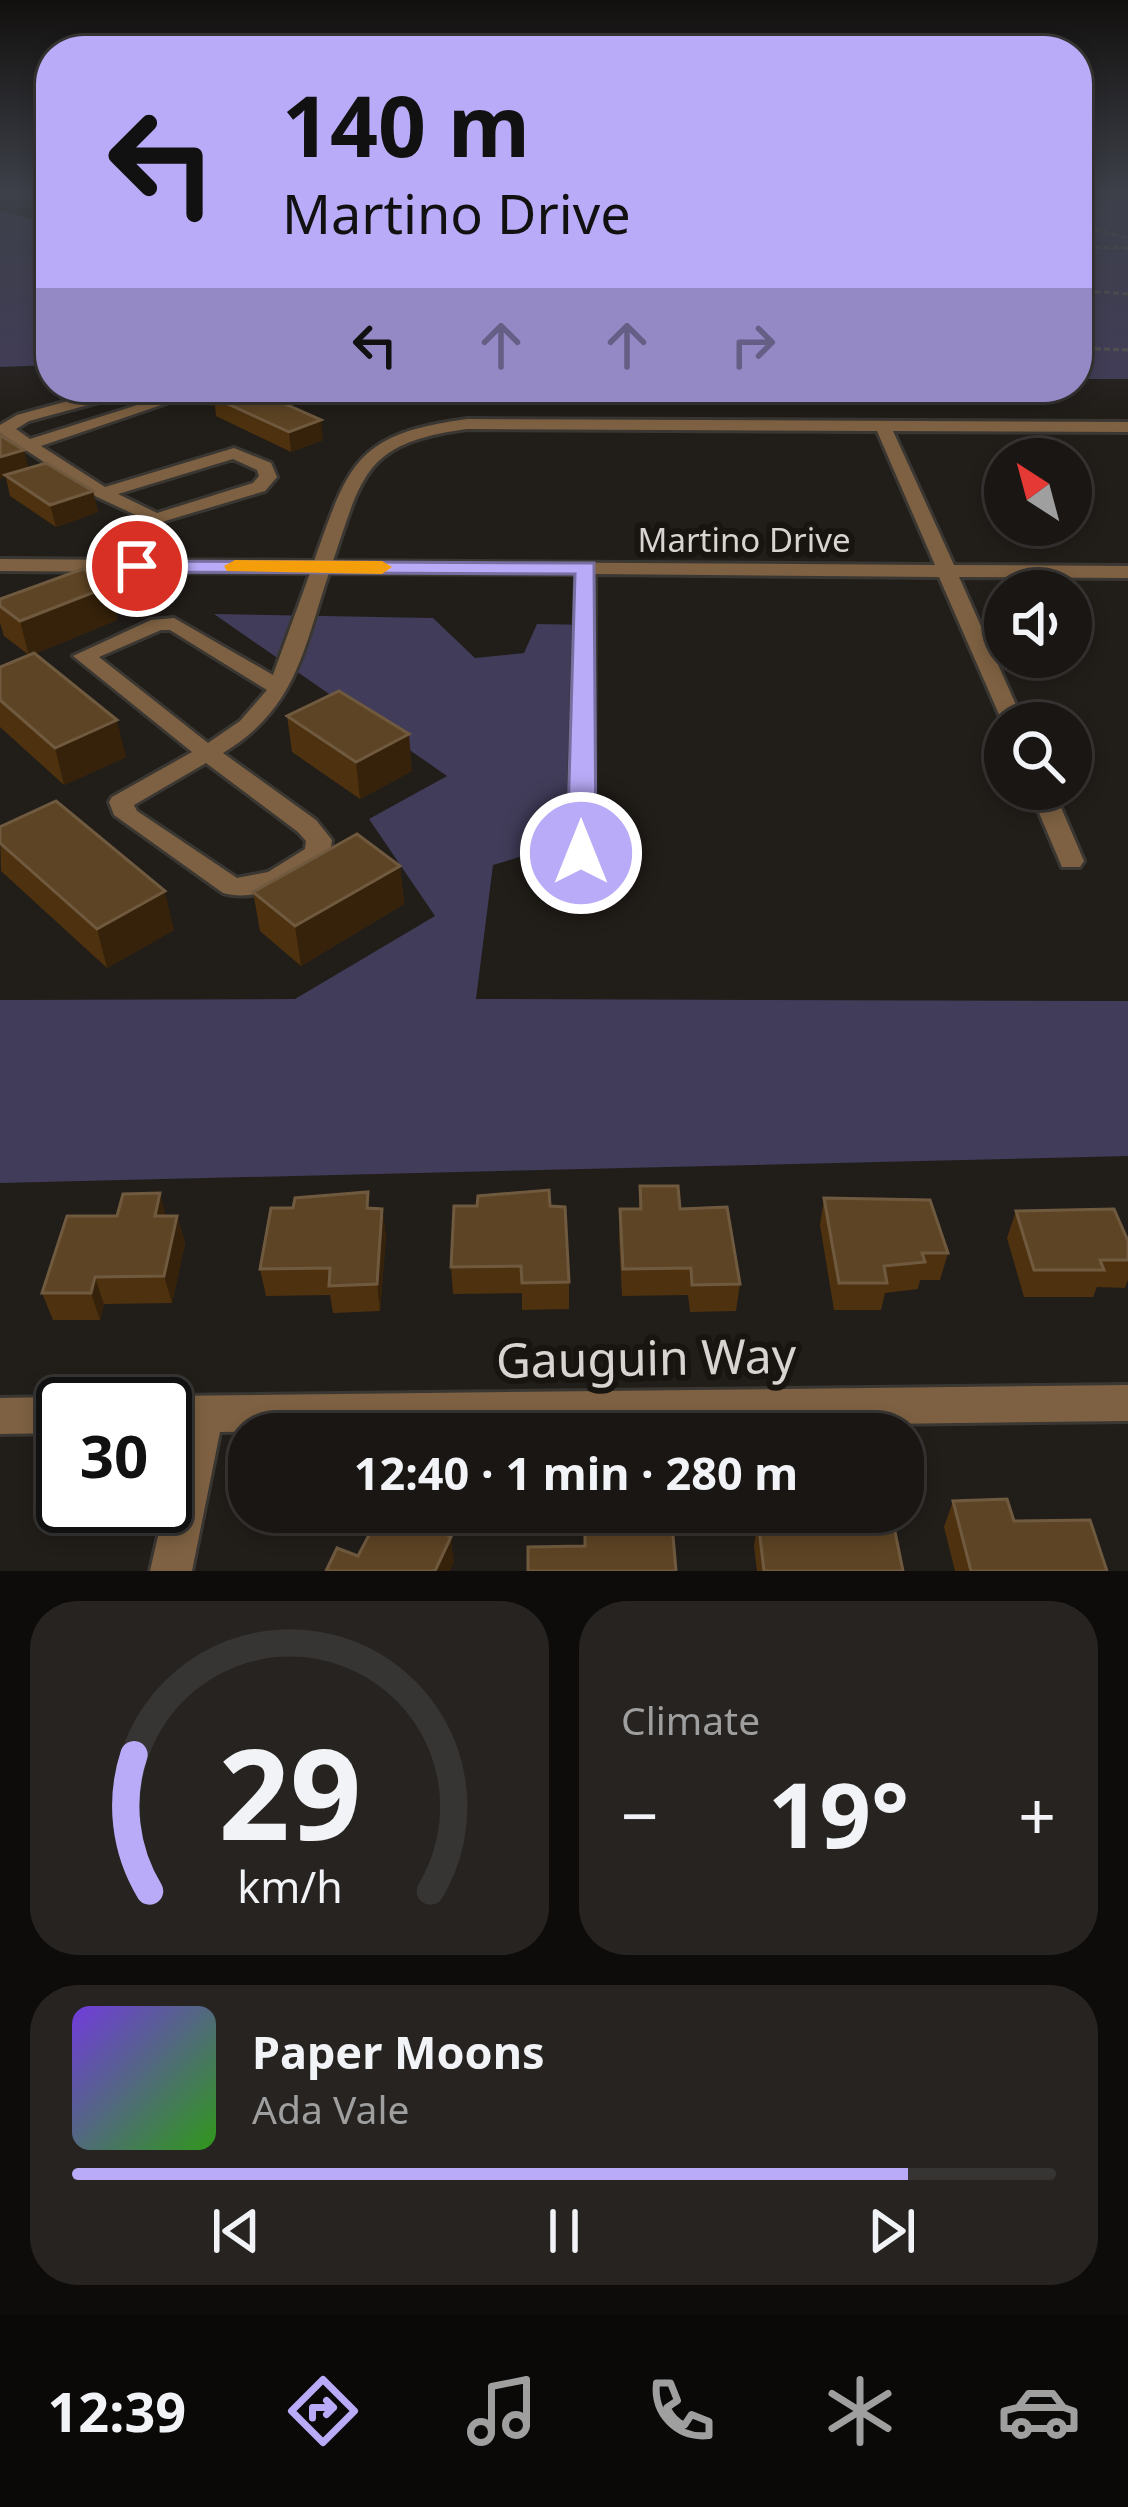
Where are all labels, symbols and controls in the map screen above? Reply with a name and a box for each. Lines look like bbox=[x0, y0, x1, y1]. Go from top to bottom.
text: 140 m bbox=[282, 67, 530, 182]
icon: left bbox=[84, 84, 240, 240]
text: Martino Drive bbox=[282, 176, 631, 250]
icon: left bbox=[342, 312, 408, 378]
icon: ahead bbox=[468, 312, 534, 378]
icon: ahead bbox=[594, 312, 660, 378]
icon: right bbox=[720, 312, 786, 378]
north arrow bbox=[984, 438, 1092, 546]
map controls bbox=[984, 438, 1092, 810]
pin bbox=[86, 515, 188, 617]
street label: Martino Drive bbox=[637, 517, 851, 562]
icon: arrive bbox=[104, 533, 170, 599]
button: sound bbox=[984, 570, 1092, 678]
button: search bbox=[984, 702, 1092, 810]
position arrow bbox=[518, 790, 644, 916]
street label: Gauguin Way bbox=[495, 1322, 797, 1392]
speed limit sign: 30 bbox=[36, 1377, 192, 1533]
text: 12:40 · 1 min · 280 m bbox=[354, 1442, 798, 1503]
text: Climate bbox=[621, 1693, 760, 1746]
text: 29 bbox=[218, 1707, 361, 1877]
text: 19° bbox=[768, 1752, 909, 1874]
text: − bbox=[621, 1769, 659, 1859]
text: + bbox=[1018, 1769, 1056, 1859]
text: km/h bbox=[237, 1857, 342, 1916]
text: Paper Moons bbox=[252, 2021, 545, 2082]
text: Ada Vale bbox=[252, 2082, 409, 2135]
icon: previous bbox=[203, 2198, 269, 2264]
icon: pause bbox=[531, 2198, 597, 2264]
icon: next bbox=[859, 2198, 925, 2264]
icon: directions bbox=[281, 2369, 365, 2453]
icon: music bbox=[460, 2369, 544, 2453]
icon: phone bbox=[639, 2369, 723, 2453]
icon: climate bbox=[818, 2369, 902, 2453]
icon: car bbox=[997, 2369, 1081, 2453]
text: 12:39 bbox=[47, 2374, 186, 2448]

